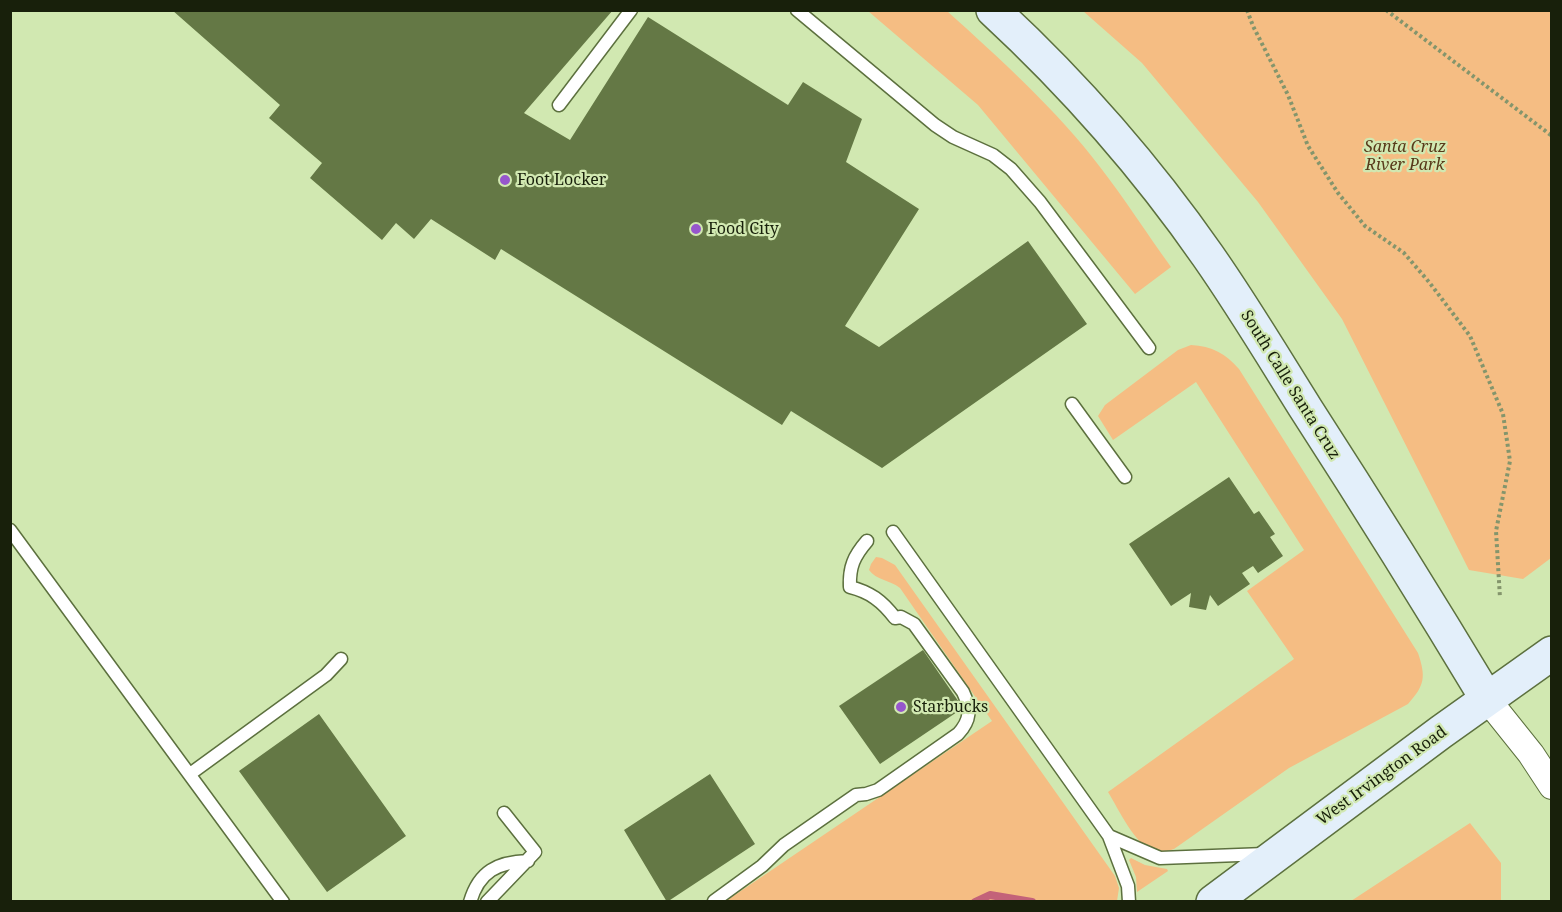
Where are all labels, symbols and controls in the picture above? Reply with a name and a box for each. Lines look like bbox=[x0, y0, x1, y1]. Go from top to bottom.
park label: Santa Cruz River Park bbox=[1364, 137, 1446, 175]
place label: Foot Locker bbox=[517, 170, 606, 190]
marker: Foot Locker bbox=[498, 173, 512, 187]
place label: Food City bbox=[708, 219, 779, 239]
marker: Food City bbox=[689, 222, 703, 236]
street label: South Calle Santa Cruz bbox=[1236, 307, 1344, 463]
place label: Starbucks bbox=[913, 697, 988, 717]
marker: Starbucks bbox=[894, 700, 908, 714]
street label: West Irvington Road bbox=[1313, 722, 1451, 830]

